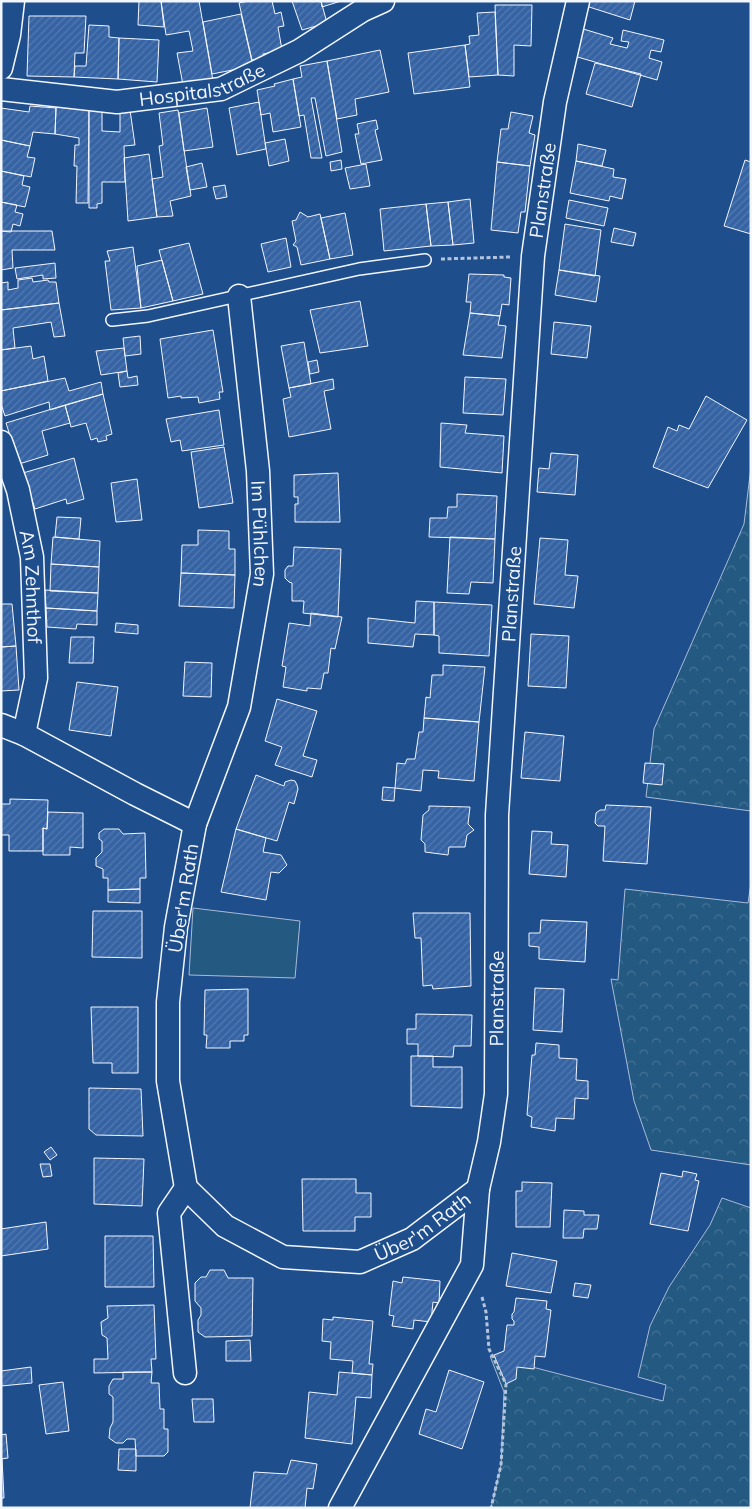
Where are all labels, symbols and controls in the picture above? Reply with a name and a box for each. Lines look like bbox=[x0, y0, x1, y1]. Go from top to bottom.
street label: Hospitalstraße bbox=[138, 57, 269, 111]
street label: Planstraße bbox=[524, 141, 561, 240]
street label: Im Pühlchen bbox=[246, 480, 274, 589]
street label: Am Zehnthof bbox=[15, 528, 47, 645]
street label: Planstraße bbox=[496, 545, 526, 643]
street label: Über'm Rath bbox=[162, 841, 204, 955]
street label: Planstraße bbox=[484, 950, 509, 1047]
street label: Über'm Rath bbox=[370, 1187, 475, 1266]

